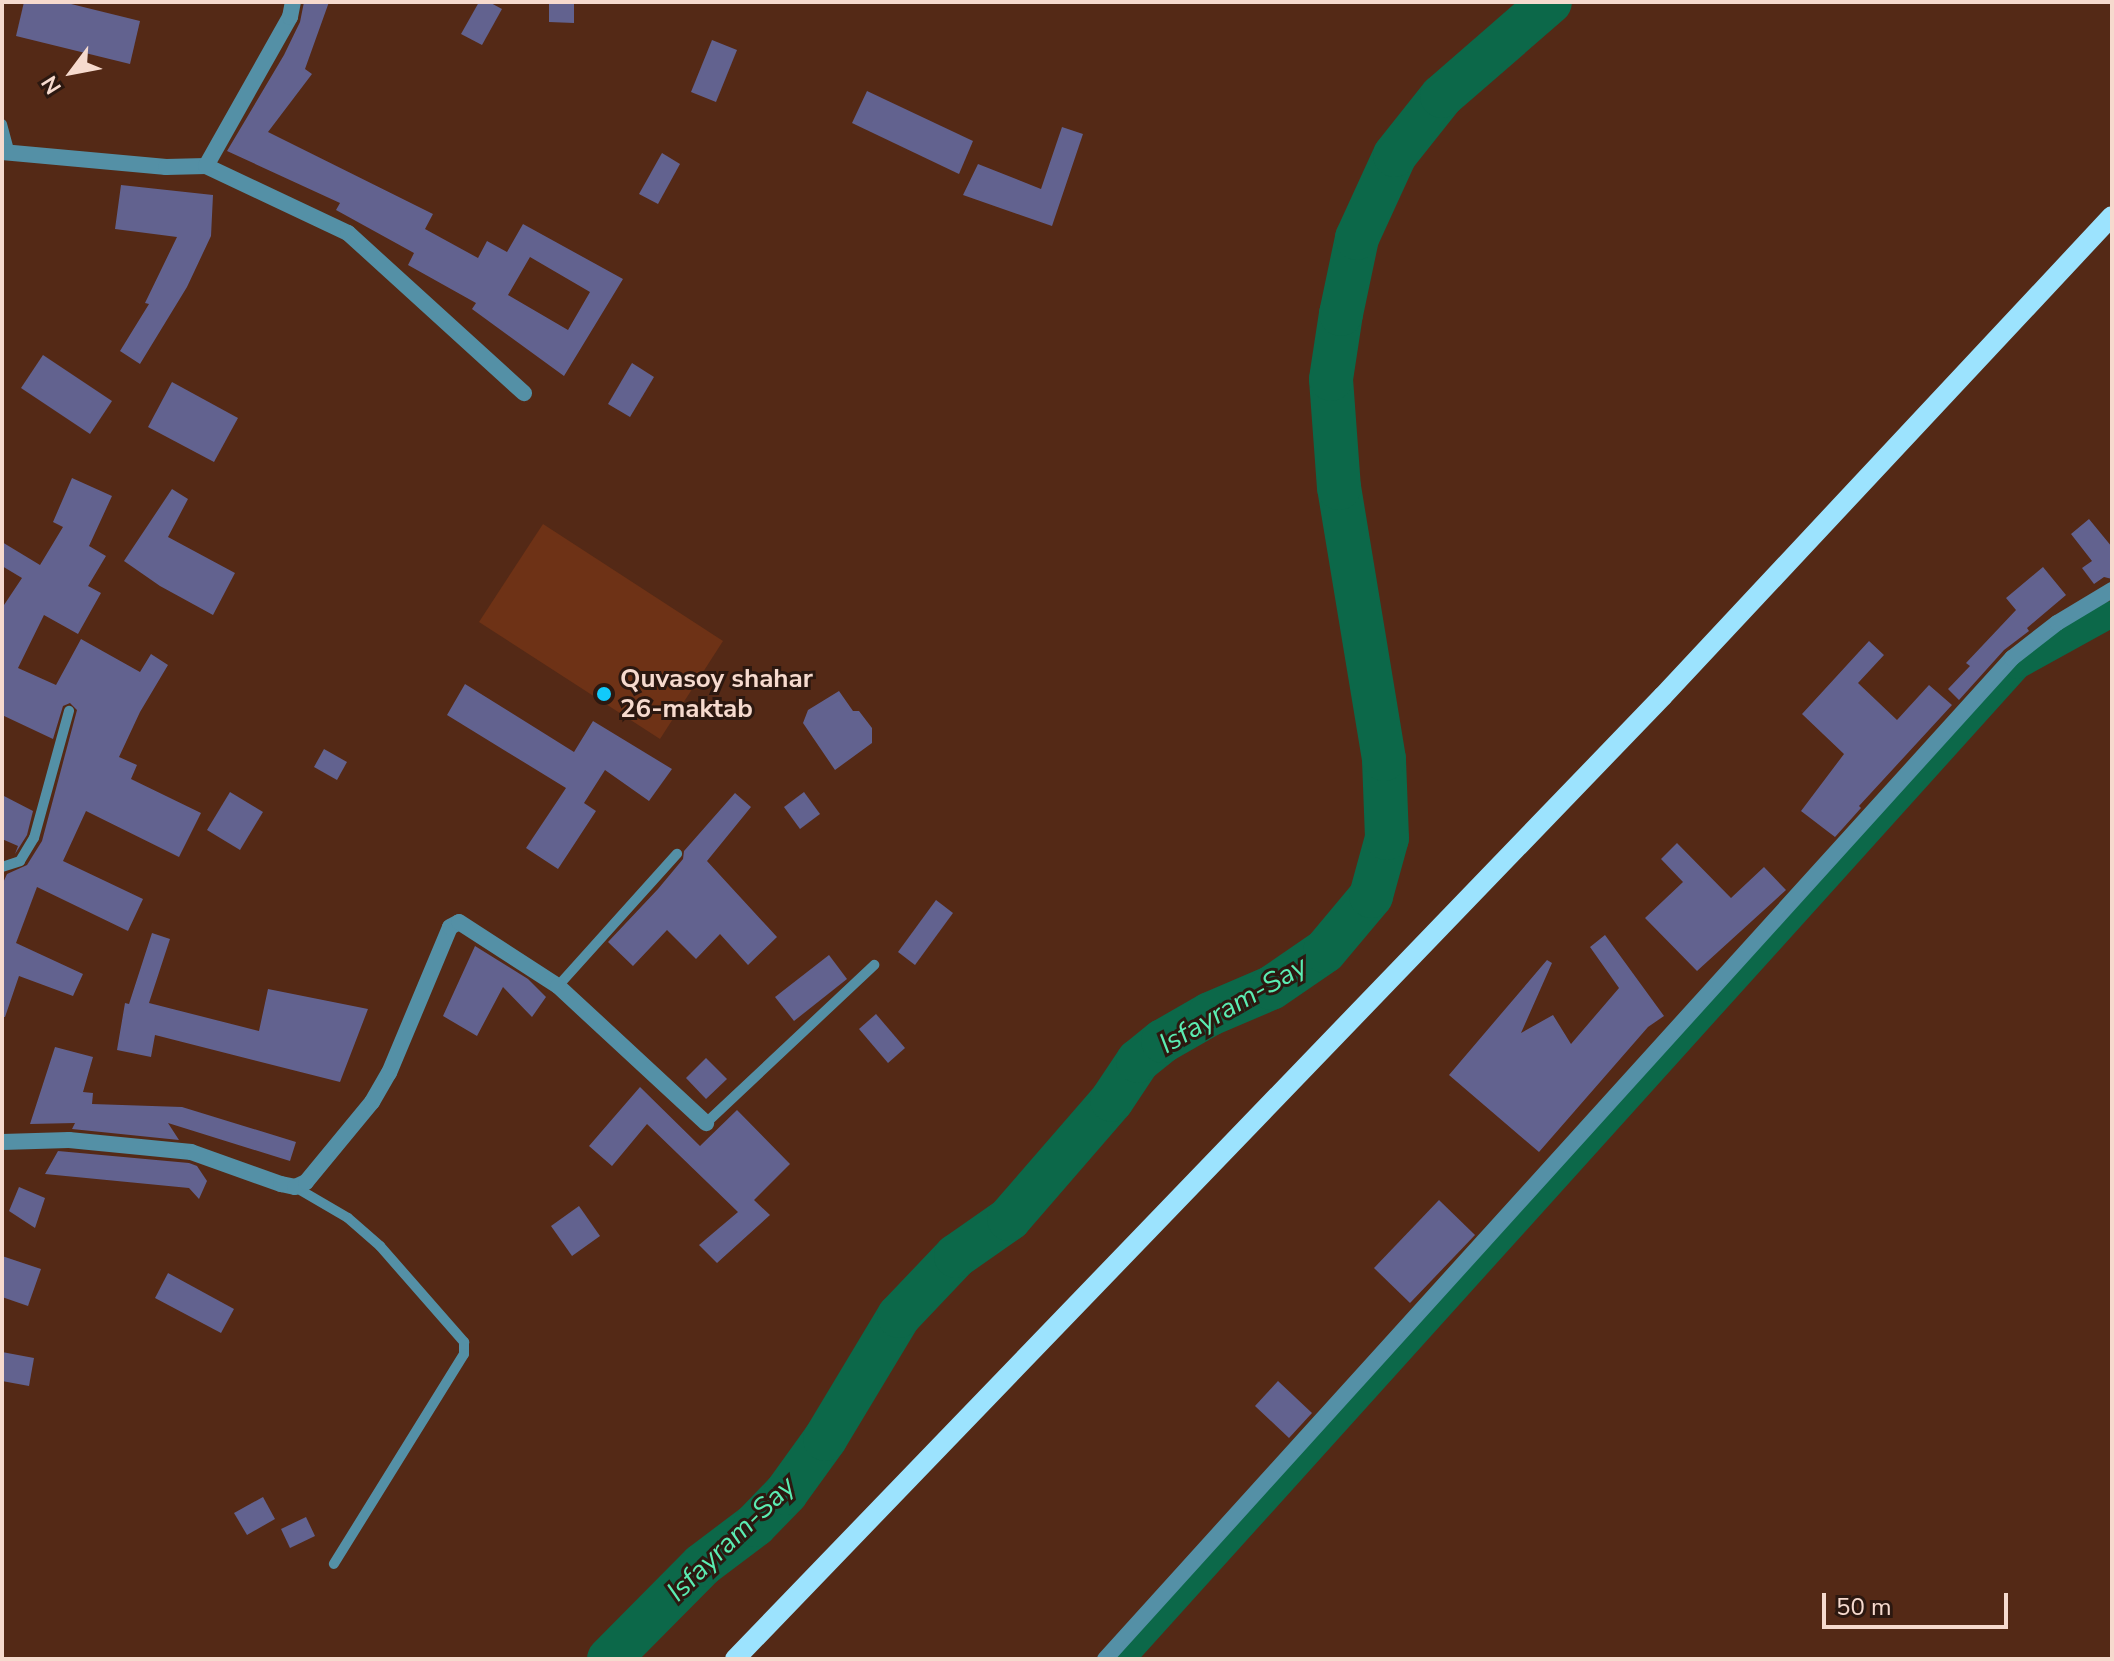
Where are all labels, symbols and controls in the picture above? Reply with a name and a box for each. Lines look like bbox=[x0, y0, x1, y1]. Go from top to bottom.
north arrow bbox=[32, 32, 112, 112]
text: N bbox=[35, 70, 69, 100]
place label: Quvasoy shahar 26-maktab bbox=[620, 663, 813, 724]
marker: Quvasoy shahar 26-maktab bbox=[595, 685, 613, 703]
water label: Isfayram-Say bbox=[1153, 949, 1313, 1061]
water label: Isfayram-Say bbox=[660, 1470, 802, 1608]
scale bar bbox=[1826, 1577, 2012, 1627]
text: 50 m bbox=[1836, 1591, 1892, 1623]

